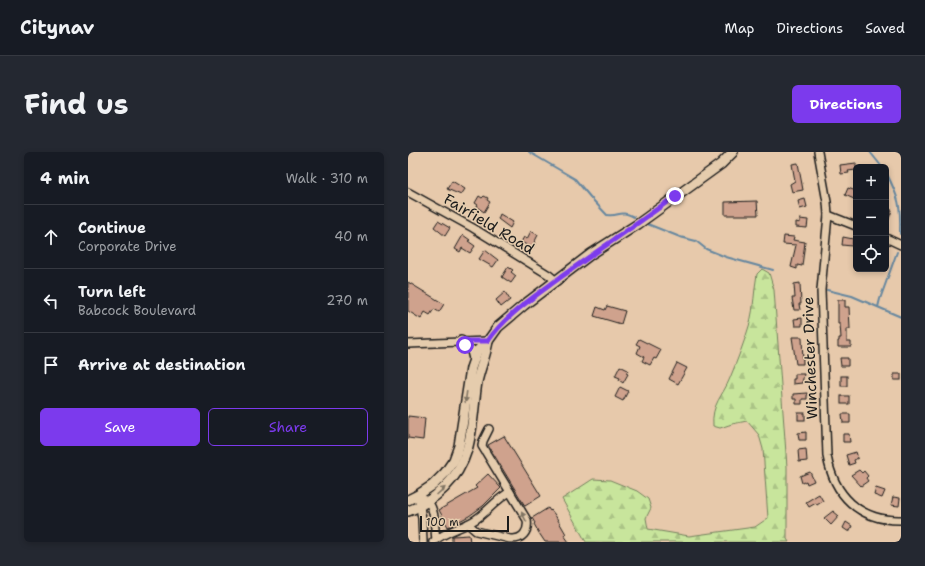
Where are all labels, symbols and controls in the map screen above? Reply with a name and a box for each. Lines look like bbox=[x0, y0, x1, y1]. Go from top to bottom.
text: Citynav bbox=[20, 15, 94, 40]
text: Map bbox=[725, 19, 755, 37]
text: Directions bbox=[777, 19, 843, 37]
text: Saved bbox=[865, 19, 905, 37]
text: Find us bbox=[24, 85, 129, 123]
button: Directions bbox=[792, 85, 901, 123]
map controls bbox=[853, 164, 889, 272]
button: + bbox=[853, 164, 889, 200]
text: 4 min bbox=[40, 167, 90, 189]
text: Walk · 310 m bbox=[286, 170, 368, 187]
route end bbox=[666, 187, 684, 205]
street label: Fairfield Road bbox=[440, 189, 538, 259]
button: − bbox=[853, 200, 889, 236]
text: Continue bbox=[78, 218, 146, 238]
icon: ahead bbox=[40, 226, 62, 248]
text: 40 m bbox=[334, 228, 368, 245]
button: locate bbox=[853, 236, 889, 272]
text: Corporate Drive bbox=[78, 238, 177, 255]
text: Turn left bbox=[78, 282, 146, 302]
icon: left bbox=[40, 290, 62, 312]
text: 270 m bbox=[326, 292, 368, 309]
street label: Winchester Drive bbox=[798, 296, 822, 420]
text: Babcock Boulevard bbox=[78, 302, 196, 319]
route start bbox=[456, 336, 474, 354]
icon: arrive bbox=[40, 354, 62, 376]
text: Arrive at destination bbox=[78, 355, 246, 375]
one-way arrow bbox=[463, 391, 469, 403]
button: Save bbox=[40, 408, 200, 446]
button: Share bbox=[208, 408, 368, 446]
one-way arrow bbox=[436, 486, 446, 495]
one-way arrow bbox=[521, 511, 527, 522]
scale bar bbox=[420, 514, 509, 533]
text: 100 m bbox=[426, 515, 459, 530]

